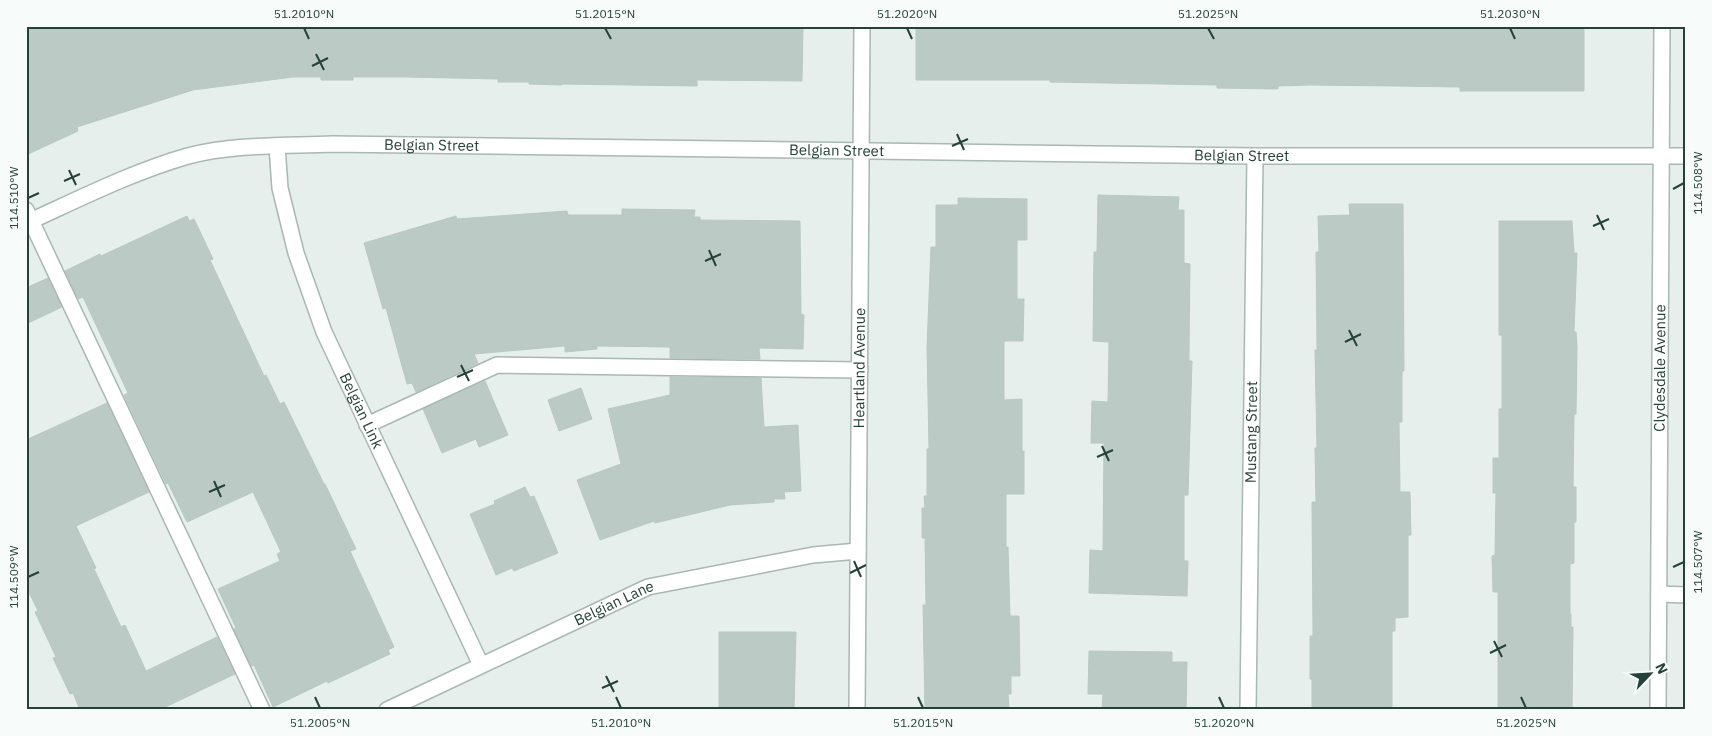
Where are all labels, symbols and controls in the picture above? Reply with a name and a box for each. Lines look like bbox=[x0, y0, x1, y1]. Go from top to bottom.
text: 51.2010°N bbox=[274, 6, 334, 21]
text: 51.2015°N bbox=[575, 6, 635, 21]
text: 51.2020°N bbox=[877, 6, 937, 21]
text: 51.2025°N bbox=[1178, 6, 1238, 21]
text: 51.2030°N bbox=[1480, 6, 1540, 21]
street label: Belgian Street bbox=[384, 135, 479, 155]
street label: Belgian Street bbox=[789, 140, 884, 160]
street label: Belgian Street bbox=[1194, 145, 1289, 165]
text: 114.508°W bbox=[1690, 151, 1705, 214]
text: 114.510°W bbox=[6, 166, 21, 229]
street label: Clydesdale Avenue bbox=[1650, 304, 1669, 432]
street label: Heartland Avenue bbox=[849, 308, 869, 428]
street label: Belgian Link bbox=[336, 370, 388, 452]
street label: Mustang Street bbox=[1241, 381, 1261, 483]
text: 114.507°W bbox=[1690, 530, 1705, 593]
text: 114.509°W bbox=[6, 545, 21, 608]
street label: Belgian Lane bbox=[571, 576, 655, 630]
north arrow bbox=[1624, 648, 1674, 698]
text: N bbox=[1651, 660, 1672, 677]
text: 51.2005°N bbox=[290, 715, 350, 730]
text: 51.2010°N bbox=[591, 715, 651, 730]
text: 51.2015°N bbox=[893, 715, 953, 730]
text: 51.2020°N bbox=[1194, 715, 1254, 730]
text: 51.2025°N bbox=[1496, 715, 1556, 730]

